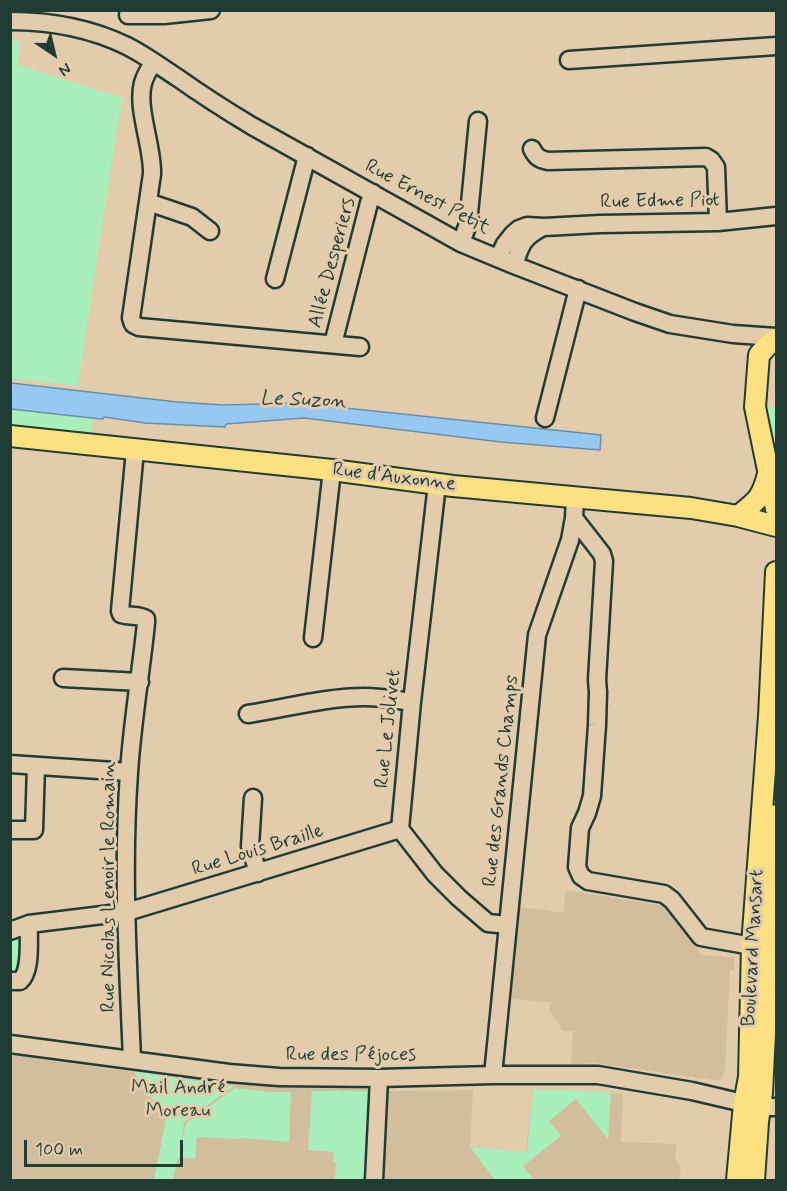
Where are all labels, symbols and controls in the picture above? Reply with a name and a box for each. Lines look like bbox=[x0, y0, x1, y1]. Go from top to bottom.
north arrow bbox=[24, 24, 84, 84]
text: N bbox=[54, 57, 75, 81]
street label: Rue Ernest Petit bbox=[360, 155, 494, 241]
street label: Rue Edme Piot bbox=[600, 189, 720, 215]
street label: Allée Desperiers bbox=[304, 195, 362, 331]
water label: Le Suzon bbox=[259, 387, 347, 415]
street label: Rue d'Auxonne bbox=[331, 459, 457, 497]
street label: Rue Le Jolivet bbox=[371, 668, 407, 790]
street label: Rue des Grands Champs bbox=[479, 674, 525, 888]
street label: Rue Nicolas Lenoir le Romain bbox=[98, 762, 122, 1012]
street label: Rue Louis Braille bbox=[189, 820, 327, 882]
street label: Boulevard Mansart bbox=[738, 869, 770, 1027]
street label: Rue des Péjoces bbox=[286, 1044, 416, 1068]
park label: Mail André Moreau bbox=[131, 1077, 225, 1124]
scale bar bbox=[27, 1128, 186, 1166]
text: 100 m bbox=[35, 1138, 83, 1162]

